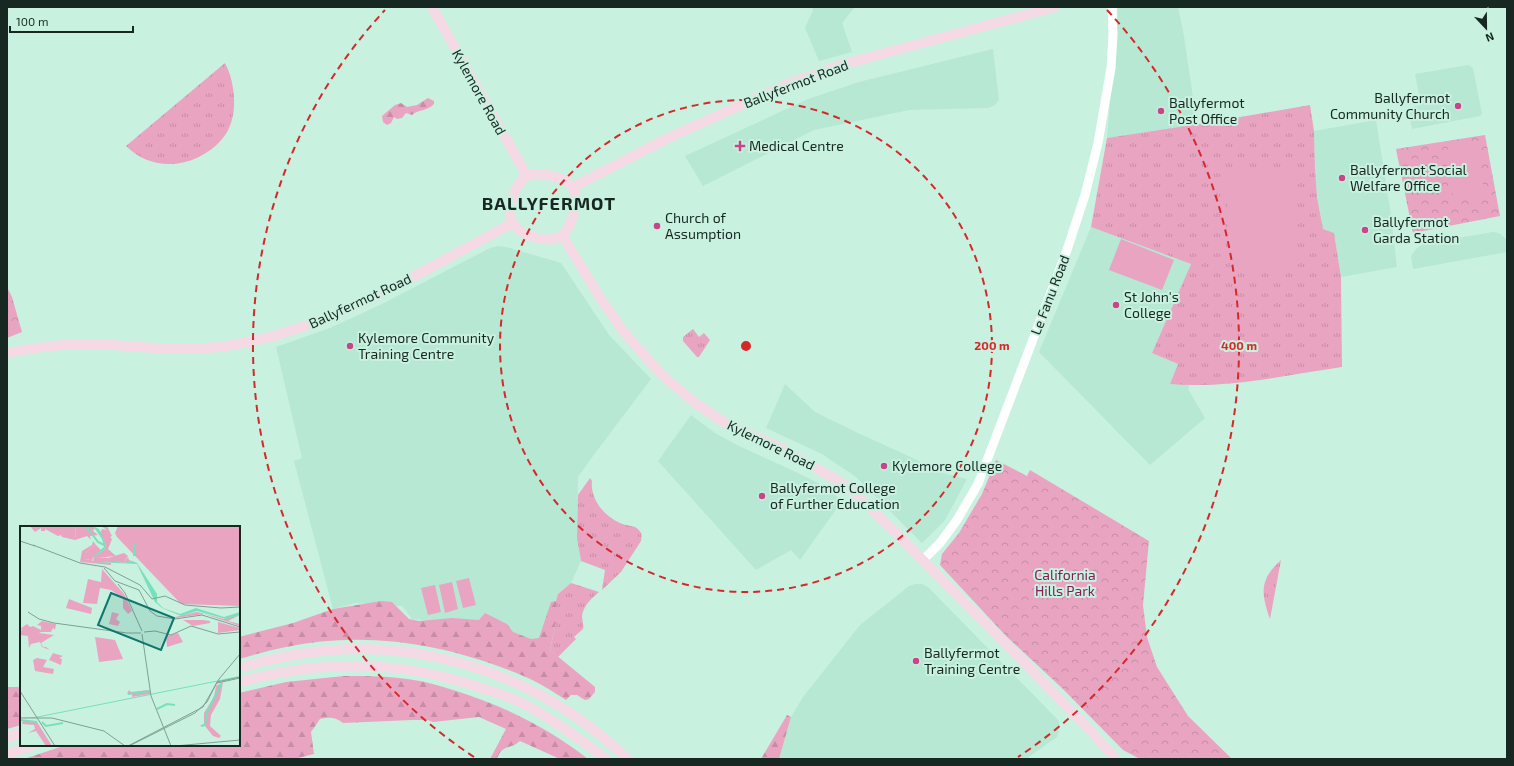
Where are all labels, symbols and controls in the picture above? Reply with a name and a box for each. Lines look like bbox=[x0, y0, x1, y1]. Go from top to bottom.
scale bar bbox=[10, 8, 133, 34]
north arrow bbox=[1466, 8, 1506, 48]
text: 100 m bbox=[16, 14, 48, 28]
text: N bbox=[1484, 30, 1496, 45]
street label: Kylemore Road bbox=[449, 46, 510, 138]
street label: Ballyfermot Road bbox=[741, 56, 851, 111]
place label: Ballyfermot Community Church bbox=[1330, 89, 1450, 122]
place label: Ballyfermot Post Office bbox=[1169, 94, 1245, 127]
marker: Ballyfermot Community Church bbox=[1453, 101, 1463, 111]
marker: Ballyfermot Post Office bbox=[1156, 106, 1166, 116]
place label: Medical Centre bbox=[749, 137, 844, 154]
marker: Medical Centre bbox=[734, 140, 746, 152]
place label: Ballyfermot Social Welfare Office bbox=[1350, 161, 1468, 194]
marker: Ballyfermot Social Welfare Office bbox=[1337, 173, 1347, 183]
district label: BALLYFERMOT bbox=[482, 192, 616, 214]
place label: Church of Assumption bbox=[665, 209, 741, 242]
place label: Ballyfermot Garda Station bbox=[1373, 213, 1459, 246]
marker: Church of Assumption bbox=[652, 221, 662, 231]
marker: Ballyfermot Garda Station bbox=[1360, 225, 1370, 235]
street label: Le Fanu Road bbox=[1027, 252, 1073, 337]
street label: Ballyfermot Road bbox=[306, 269, 414, 332]
place label: St John's College bbox=[1124, 288, 1179, 321]
marker: St John's College bbox=[1111, 300, 1121, 310]
place label: Kylemore Community Training Centre bbox=[358, 329, 495, 362]
text: 200 m bbox=[974, 338, 1010, 352]
text: 400 m bbox=[1221, 338, 1257, 352]
centre of rings bbox=[739, 339, 753, 353]
marker: Kylemore Community Training Centre bbox=[345, 341, 355, 351]
street label: Kylemore Road bbox=[725, 416, 818, 473]
place label: Kylemore College bbox=[892, 457, 1002, 474]
marker: Kylemore College bbox=[879, 461, 889, 471]
place label: Ballyfermot College of Further Education bbox=[770, 479, 900, 512]
marker: Ballyfermot College of Further Education bbox=[757, 491, 767, 501]
inset map bbox=[20, 526, 240, 746]
park label: California Hills Park bbox=[1034, 566, 1096, 599]
place label: Ballyfermot Training Centre bbox=[924, 644, 1020, 677]
marker: Ballyfermot Training Centre bbox=[911, 656, 921, 666]

